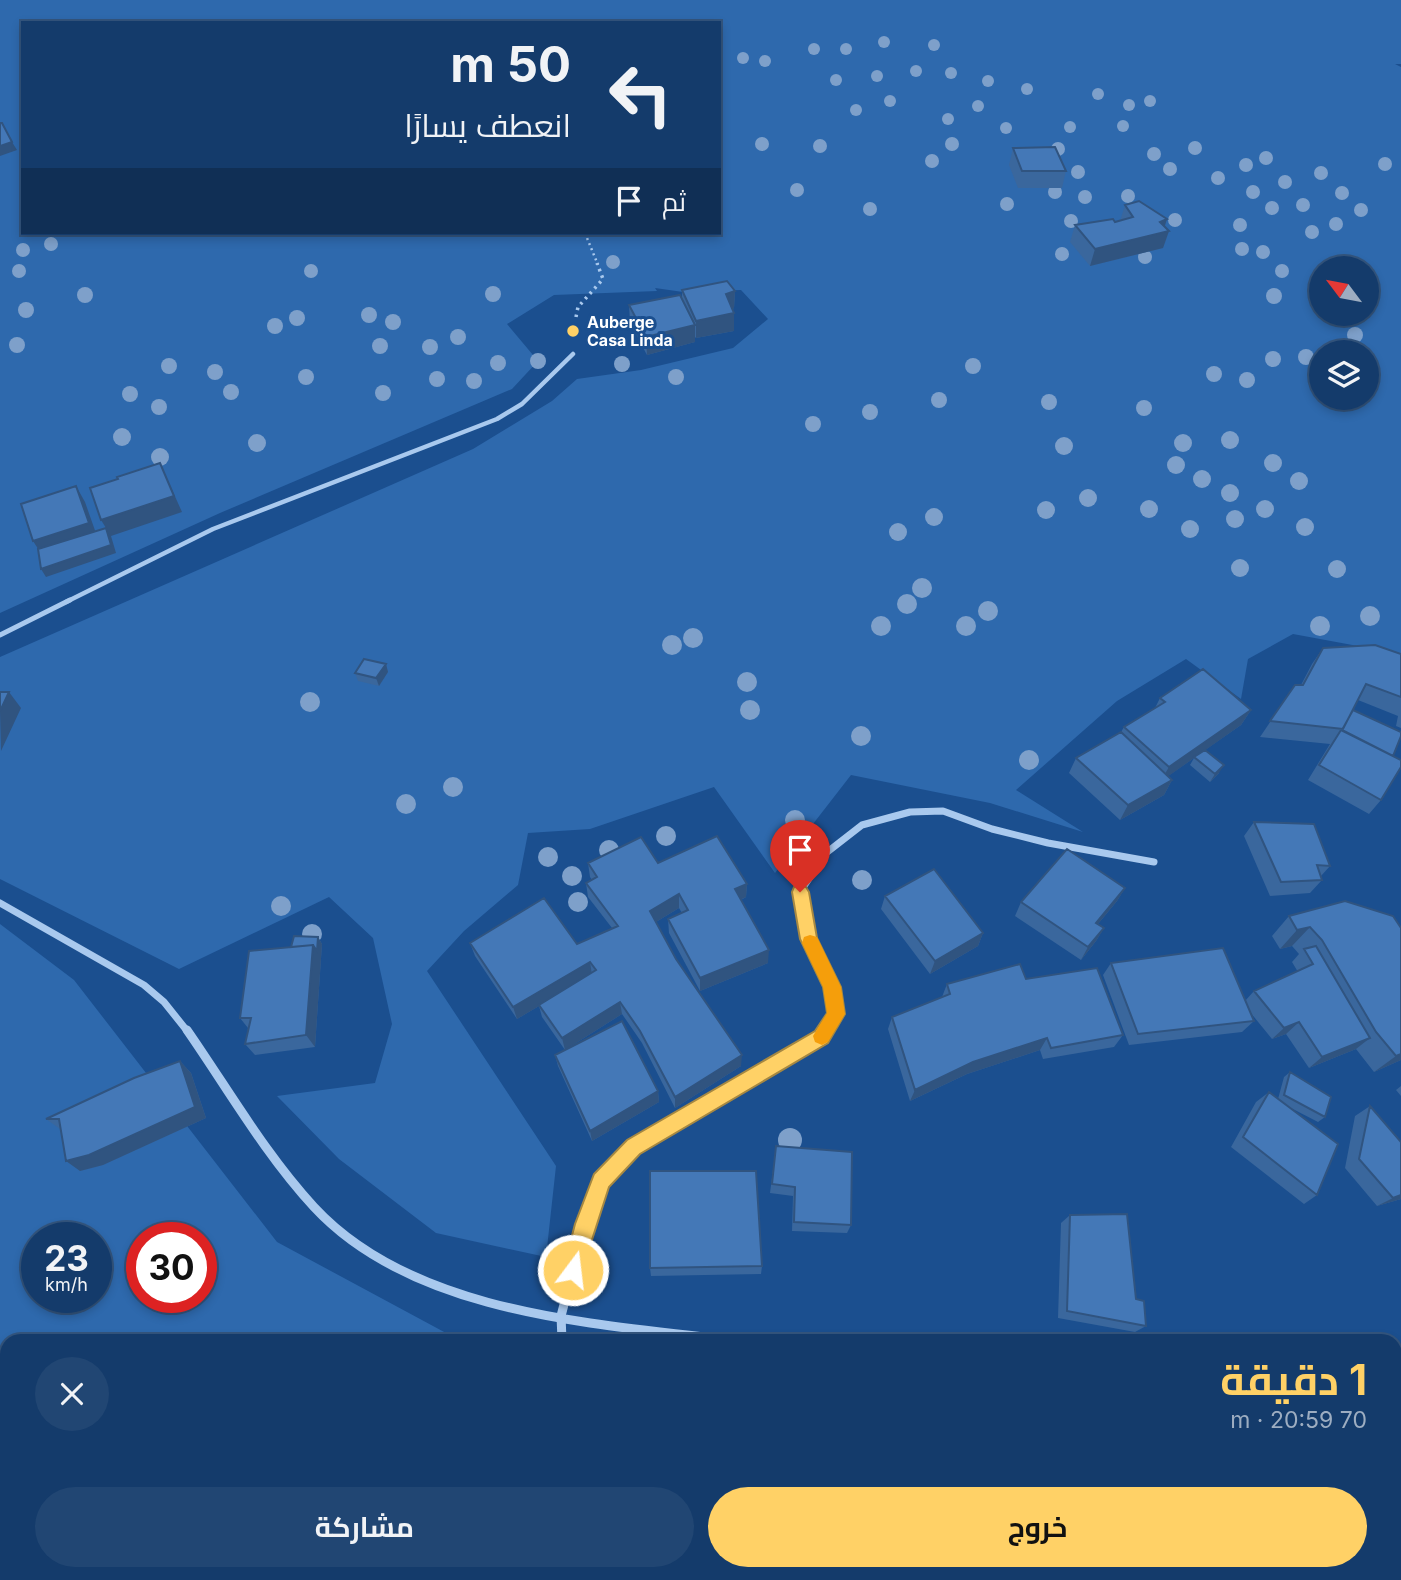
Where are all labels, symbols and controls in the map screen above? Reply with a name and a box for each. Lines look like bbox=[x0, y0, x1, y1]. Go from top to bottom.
text: 50 m bbox=[450, 35, 571, 94]
icon: left bbox=[595, 49, 686, 140]
text: انعطف يسارًا bbox=[404, 106, 571, 145]
icon: arrive bbox=[610, 182, 648, 220]
text: ثم bbox=[662, 186, 686, 217]
north arrow bbox=[1309, 256, 1379, 326]
map controls bbox=[1309, 256, 1379, 410]
place label: Auberge Casa Linda bbox=[587, 312, 673, 350]
marker: Auberge Casa Linda bbox=[565, 323, 581, 339]
button: layers bbox=[1309, 340, 1379, 410]
pin bbox=[770, 820, 830, 892]
icon: arrive bbox=[781, 831, 819, 869]
speed limit sign: 30 bbox=[126, 1222, 217, 1313]
position arrow bbox=[536, 1233, 610, 1307]
text: 23 bbox=[44, 1237, 89, 1279]
text: km/h bbox=[45, 1274, 88, 1295]
text: 1 دقيقة bbox=[1220, 1354, 1367, 1405]
button: close bbox=[35, 1357, 109, 1431]
text: 70 m · 20:59 bbox=[1230, 1406, 1367, 1434]
button: مشاركة bbox=[35, 1487, 694, 1567]
button: خروج bbox=[708, 1487, 1367, 1567]

